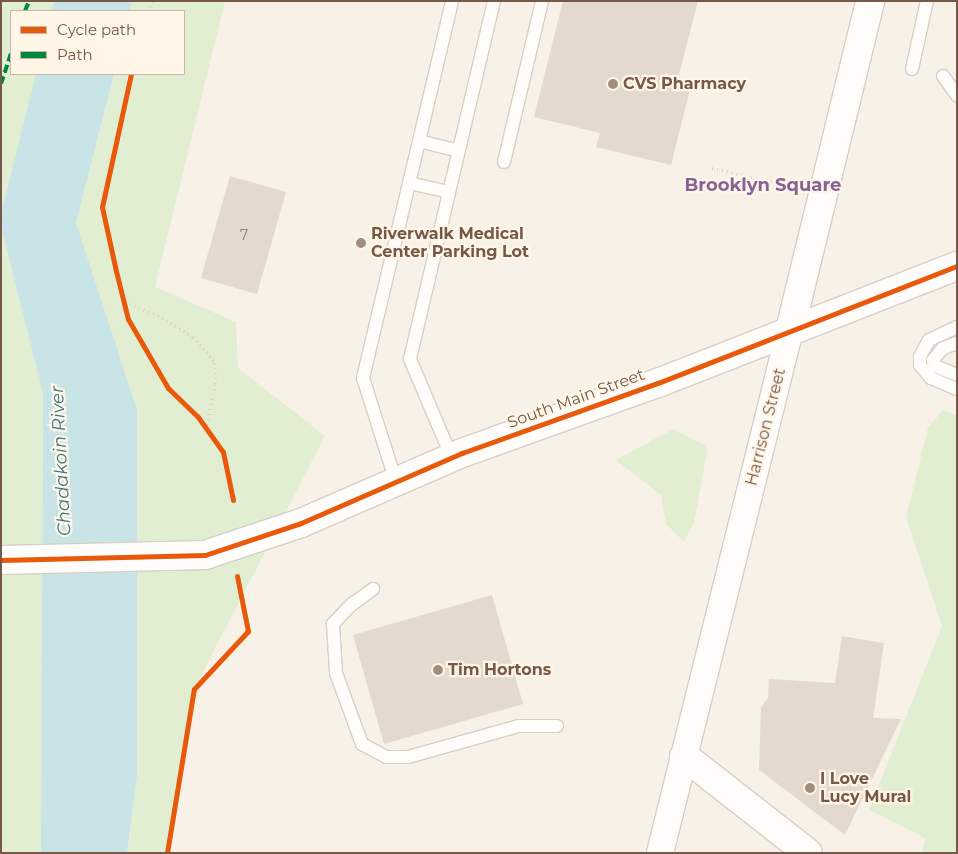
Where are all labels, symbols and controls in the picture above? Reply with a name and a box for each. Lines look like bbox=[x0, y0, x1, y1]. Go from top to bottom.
legend bbox=[10, 10, 185, 75]
text: Cycle path bbox=[57, 20, 136, 39]
text: Path bbox=[57, 45, 93, 64]
place label: CVS Pharmacy bbox=[623, 74, 746, 94]
marker: CVS Pharmacy bbox=[607, 78, 619, 90]
district label: Brooklyn Square bbox=[685, 174, 841, 196]
place label: Riverwalk Medical Center Parking Lot bbox=[371, 224, 529, 262]
house number: 7 bbox=[240, 227, 248, 243]
marker: Riverwalk Medical Center Parking Lot bbox=[355, 237, 367, 249]
street label: South Main Street bbox=[505, 365, 647, 433]
street label: Harrison Street bbox=[742, 366, 790, 488]
water label: Chadakoin River bbox=[46, 385, 76, 537]
place label: Tim Hortons bbox=[448, 660, 551, 680]
marker: Tim Hortons bbox=[432, 664, 444, 676]
place label: I Love Lucy Mural bbox=[820, 769, 911, 807]
marker: I Love Lucy Mural bbox=[804, 782, 816, 794]

